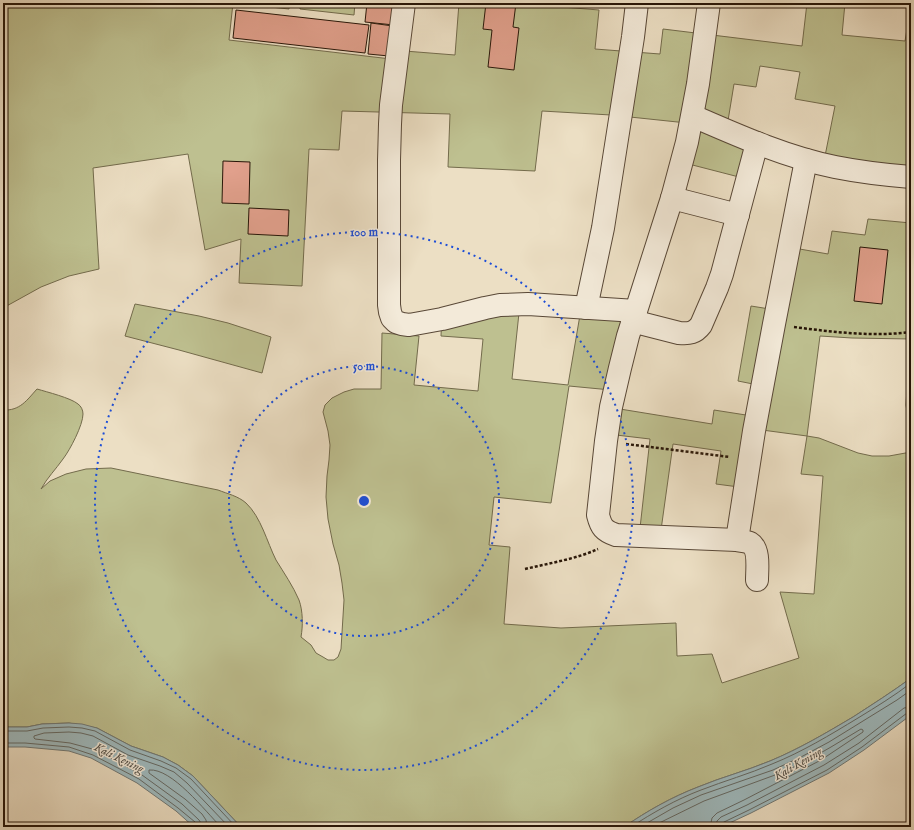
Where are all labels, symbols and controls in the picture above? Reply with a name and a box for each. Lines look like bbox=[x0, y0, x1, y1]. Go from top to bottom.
text: 100 m bbox=[350, 225, 379, 240]
text: 50 m bbox=[353, 359, 376, 374]
centre of rings bbox=[357, 494, 371, 508]
water label: Kali Kening bbox=[91, 739, 147, 777]
water label: Kali Kening bbox=[770, 744, 826, 785]

